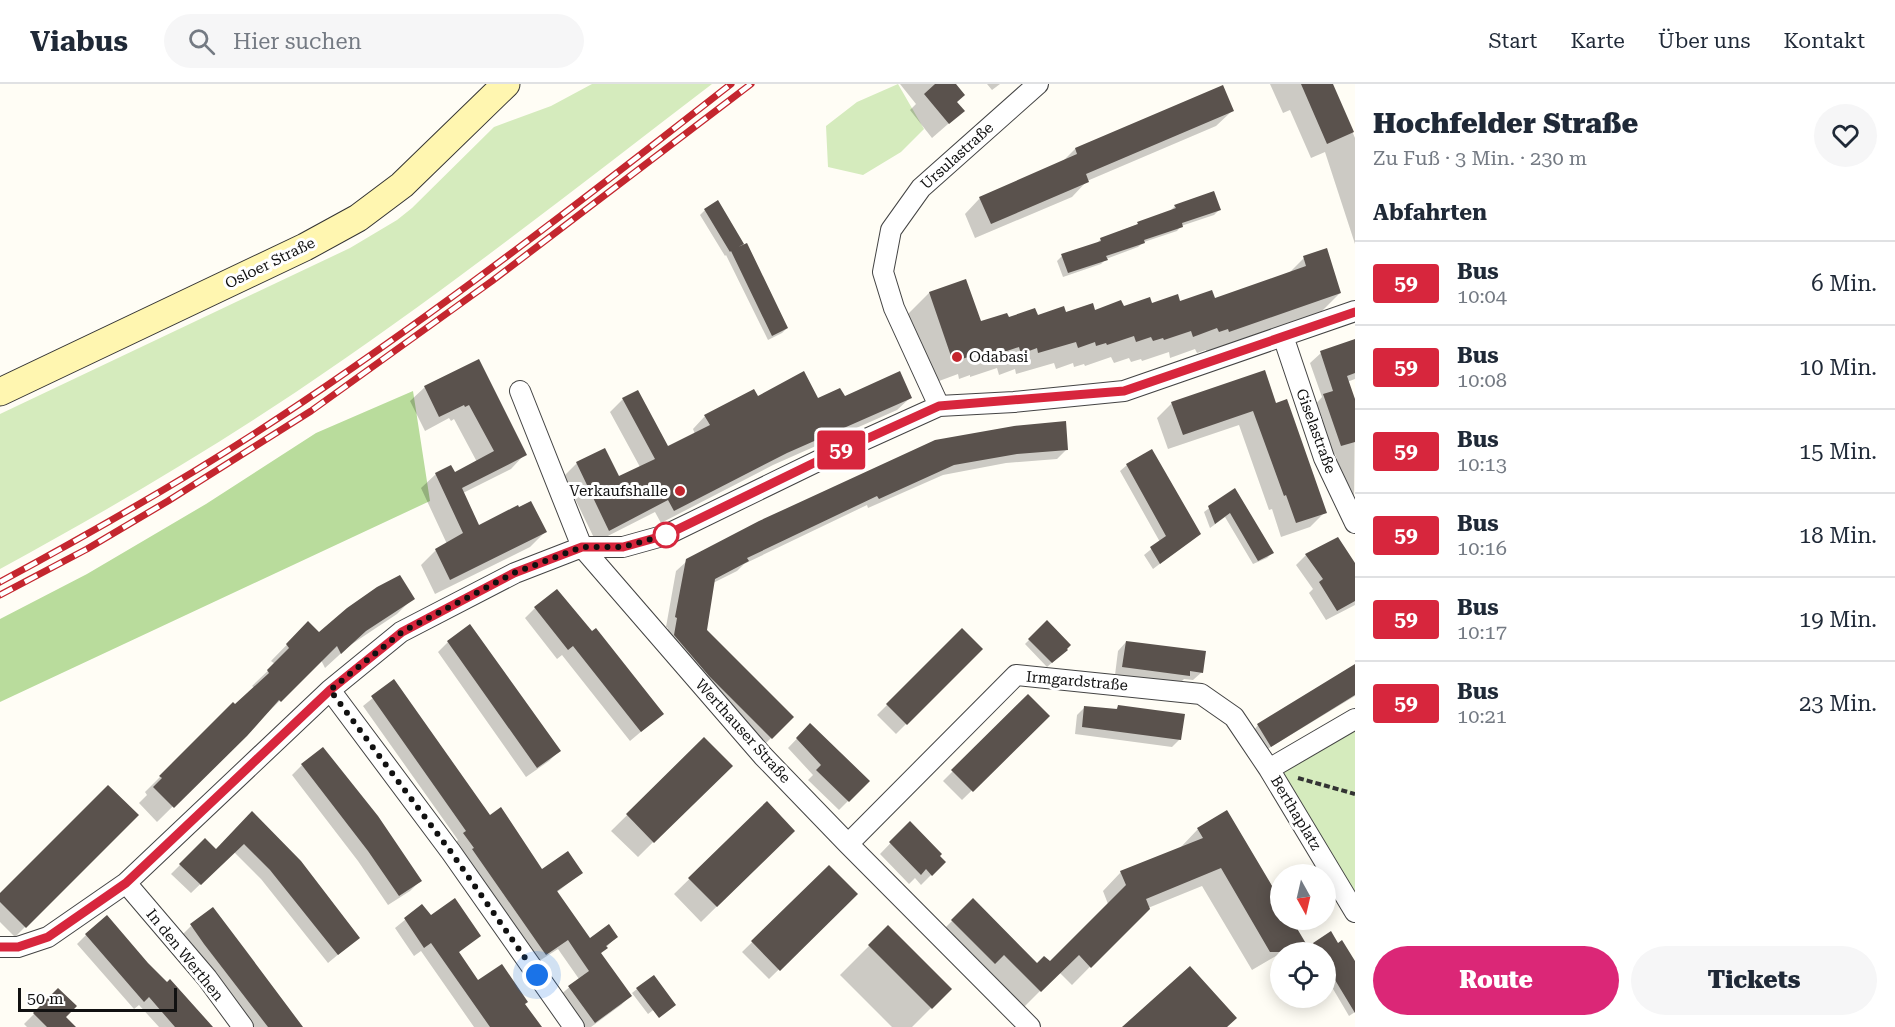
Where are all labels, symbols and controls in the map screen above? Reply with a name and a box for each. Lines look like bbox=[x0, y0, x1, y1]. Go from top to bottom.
search box bbox=[164, 14, 584, 68]
text: Viabus bbox=[30, 25, 128, 58]
icon: search bbox=[185, 25, 218, 58]
text: Hier suchen bbox=[233, 29, 362, 54]
text: Start bbox=[1489, 29, 1537, 53]
text: Karte bbox=[1570, 29, 1625, 53]
text: Über uns bbox=[1658, 29, 1750, 53]
text: Kontakt bbox=[1783, 29, 1865, 53]
button: heart bbox=[1814, 104, 1877, 167]
text: Hochfelder Straße bbox=[1373, 107, 1638, 140]
street label: Ursulastraße bbox=[917, 119, 997, 193]
text: Zu Fuß · 3 Min. · 230 m bbox=[1373, 146, 1587, 170]
text: Abfahrten bbox=[1373, 200, 1487, 225]
street label: Osloer Straße bbox=[222, 233, 318, 293]
text: Bus bbox=[1457, 259, 1499, 284]
text: 59 bbox=[1394, 271, 1418, 295]
text: 6 Min. bbox=[1811, 271, 1877, 296]
text: 10:04 bbox=[1457, 284, 1507, 308]
text: Bus bbox=[1457, 343, 1499, 368]
place label: Odabasi bbox=[969, 348, 1029, 366]
marker: Odabasi bbox=[950, 350, 964, 364]
text: 59 bbox=[1394, 355, 1418, 379]
text: 10 Min. bbox=[1799, 355, 1877, 380]
text: 10:08 bbox=[1457, 368, 1507, 392]
street label: Giselastraße bbox=[1292, 386, 1340, 476]
text: Bus bbox=[1457, 427, 1499, 452]
line badge: 59 bbox=[814, 430, 868, 470]
text: 59 bbox=[829, 438, 853, 462]
text: 59 bbox=[1394, 439, 1418, 463]
text: 15 Min. bbox=[1799, 439, 1877, 464]
text: 10:13 bbox=[1457, 452, 1507, 476]
place label: Verkaufshalle bbox=[569, 482, 668, 500]
marker: Verkaufshalle bbox=[673, 484, 687, 498]
text: Bus bbox=[1457, 511, 1499, 536]
unlabelled marker bbox=[653, 522, 679, 548]
text: 59 bbox=[1394, 523, 1418, 547]
text: 18 Min. bbox=[1799, 523, 1877, 548]
text: 10:16 bbox=[1457, 536, 1507, 560]
text: Bus bbox=[1457, 595, 1499, 620]
text: 59 bbox=[1394, 607, 1418, 631]
text: 19 Min. bbox=[1799, 607, 1877, 632]
text: 10:17 bbox=[1457, 620, 1507, 644]
street label: Irmgardstraße bbox=[1025, 668, 1129, 694]
street label: Werthauser Straße bbox=[692, 675, 794, 787]
text: Bus bbox=[1457, 679, 1499, 704]
text: 59 bbox=[1394, 691, 1418, 715]
text: 23 Min. bbox=[1799, 691, 1877, 716]
text: 10:21 bbox=[1457, 704, 1507, 728]
street label: Berthaplatz bbox=[1267, 773, 1325, 853]
north arrow bbox=[1270, 864, 1336, 930]
map controls bbox=[1270, 864, 1336, 1008]
street label: In den Werthen bbox=[142, 905, 228, 1005]
button: locate bbox=[1270, 942, 1336, 1008]
button: Route bbox=[1373, 946, 1619, 1015]
button: Tickets bbox=[1631, 946, 1877, 1015]
your location bbox=[522, 960, 552, 990]
scale bar bbox=[18, 985, 177, 1012]
text: 50 m bbox=[27, 989, 64, 1008]

